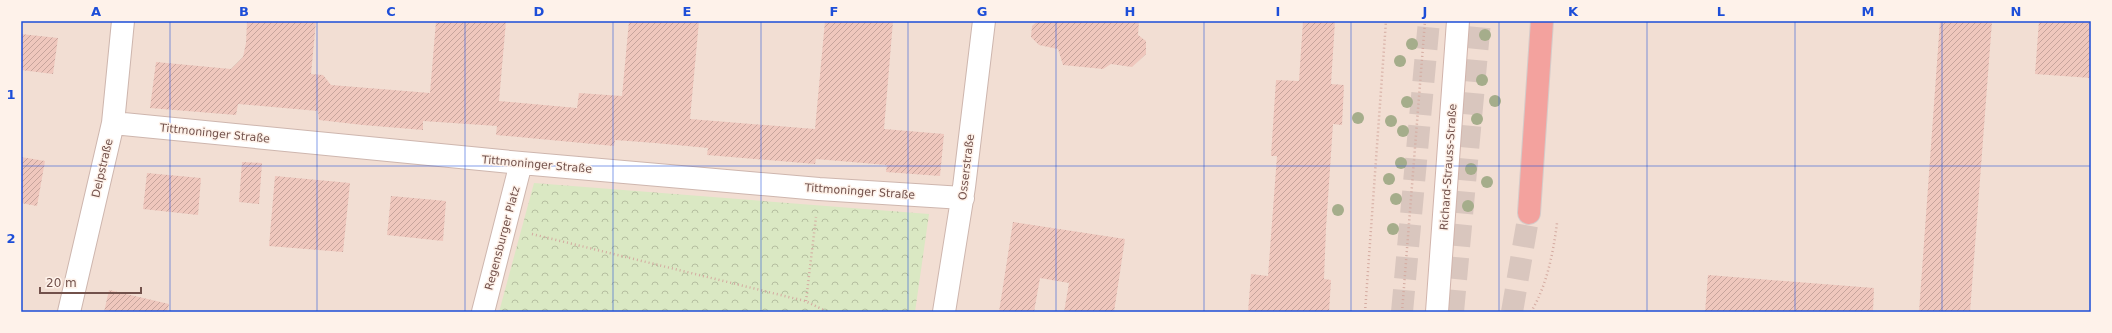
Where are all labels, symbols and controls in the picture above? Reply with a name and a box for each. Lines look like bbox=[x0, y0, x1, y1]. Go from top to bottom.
text: A bbox=[91, 4, 101, 19]
text: B bbox=[239, 4, 249, 19]
text: C bbox=[386, 4, 396, 19]
text: D bbox=[534, 4, 545, 19]
text: E bbox=[683, 4, 691, 19]
text: F bbox=[830, 4, 838, 19]
text: G bbox=[977, 4, 987, 19]
text: H bbox=[1125, 4, 1135, 19]
text: I bbox=[1276, 4, 1280, 19]
text: J bbox=[1422, 4, 1427, 19]
text: K bbox=[1568, 4, 1579, 19]
text: L bbox=[1717, 4, 1725, 19]
text: M bbox=[1862, 4, 1874, 19]
text: N bbox=[2011, 4, 2021, 19]
text: 1 bbox=[6, 87, 16, 102]
street label: Richard-Strauss-Straße bbox=[1438, 103, 1459, 231]
street label: Tittmoninger Straße bbox=[158, 121, 271, 146]
street label: Osserstraße bbox=[956, 133, 977, 201]
street label: Delpstraße bbox=[89, 137, 116, 199]
street label: Tittmoninger Straße bbox=[480, 153, 593, 176]
street label: Tittmoninger Straße bbox=[803, 181, 916, 202]
street label: Regensburger Platz bbox=[482, 185, 523, 291]
text: 2 bbox=[6, 231, 16, 246]
scale bar bbox=[40, 269, 141, 295]
text: 20 m bbox=[46, 276, 77, 290]

